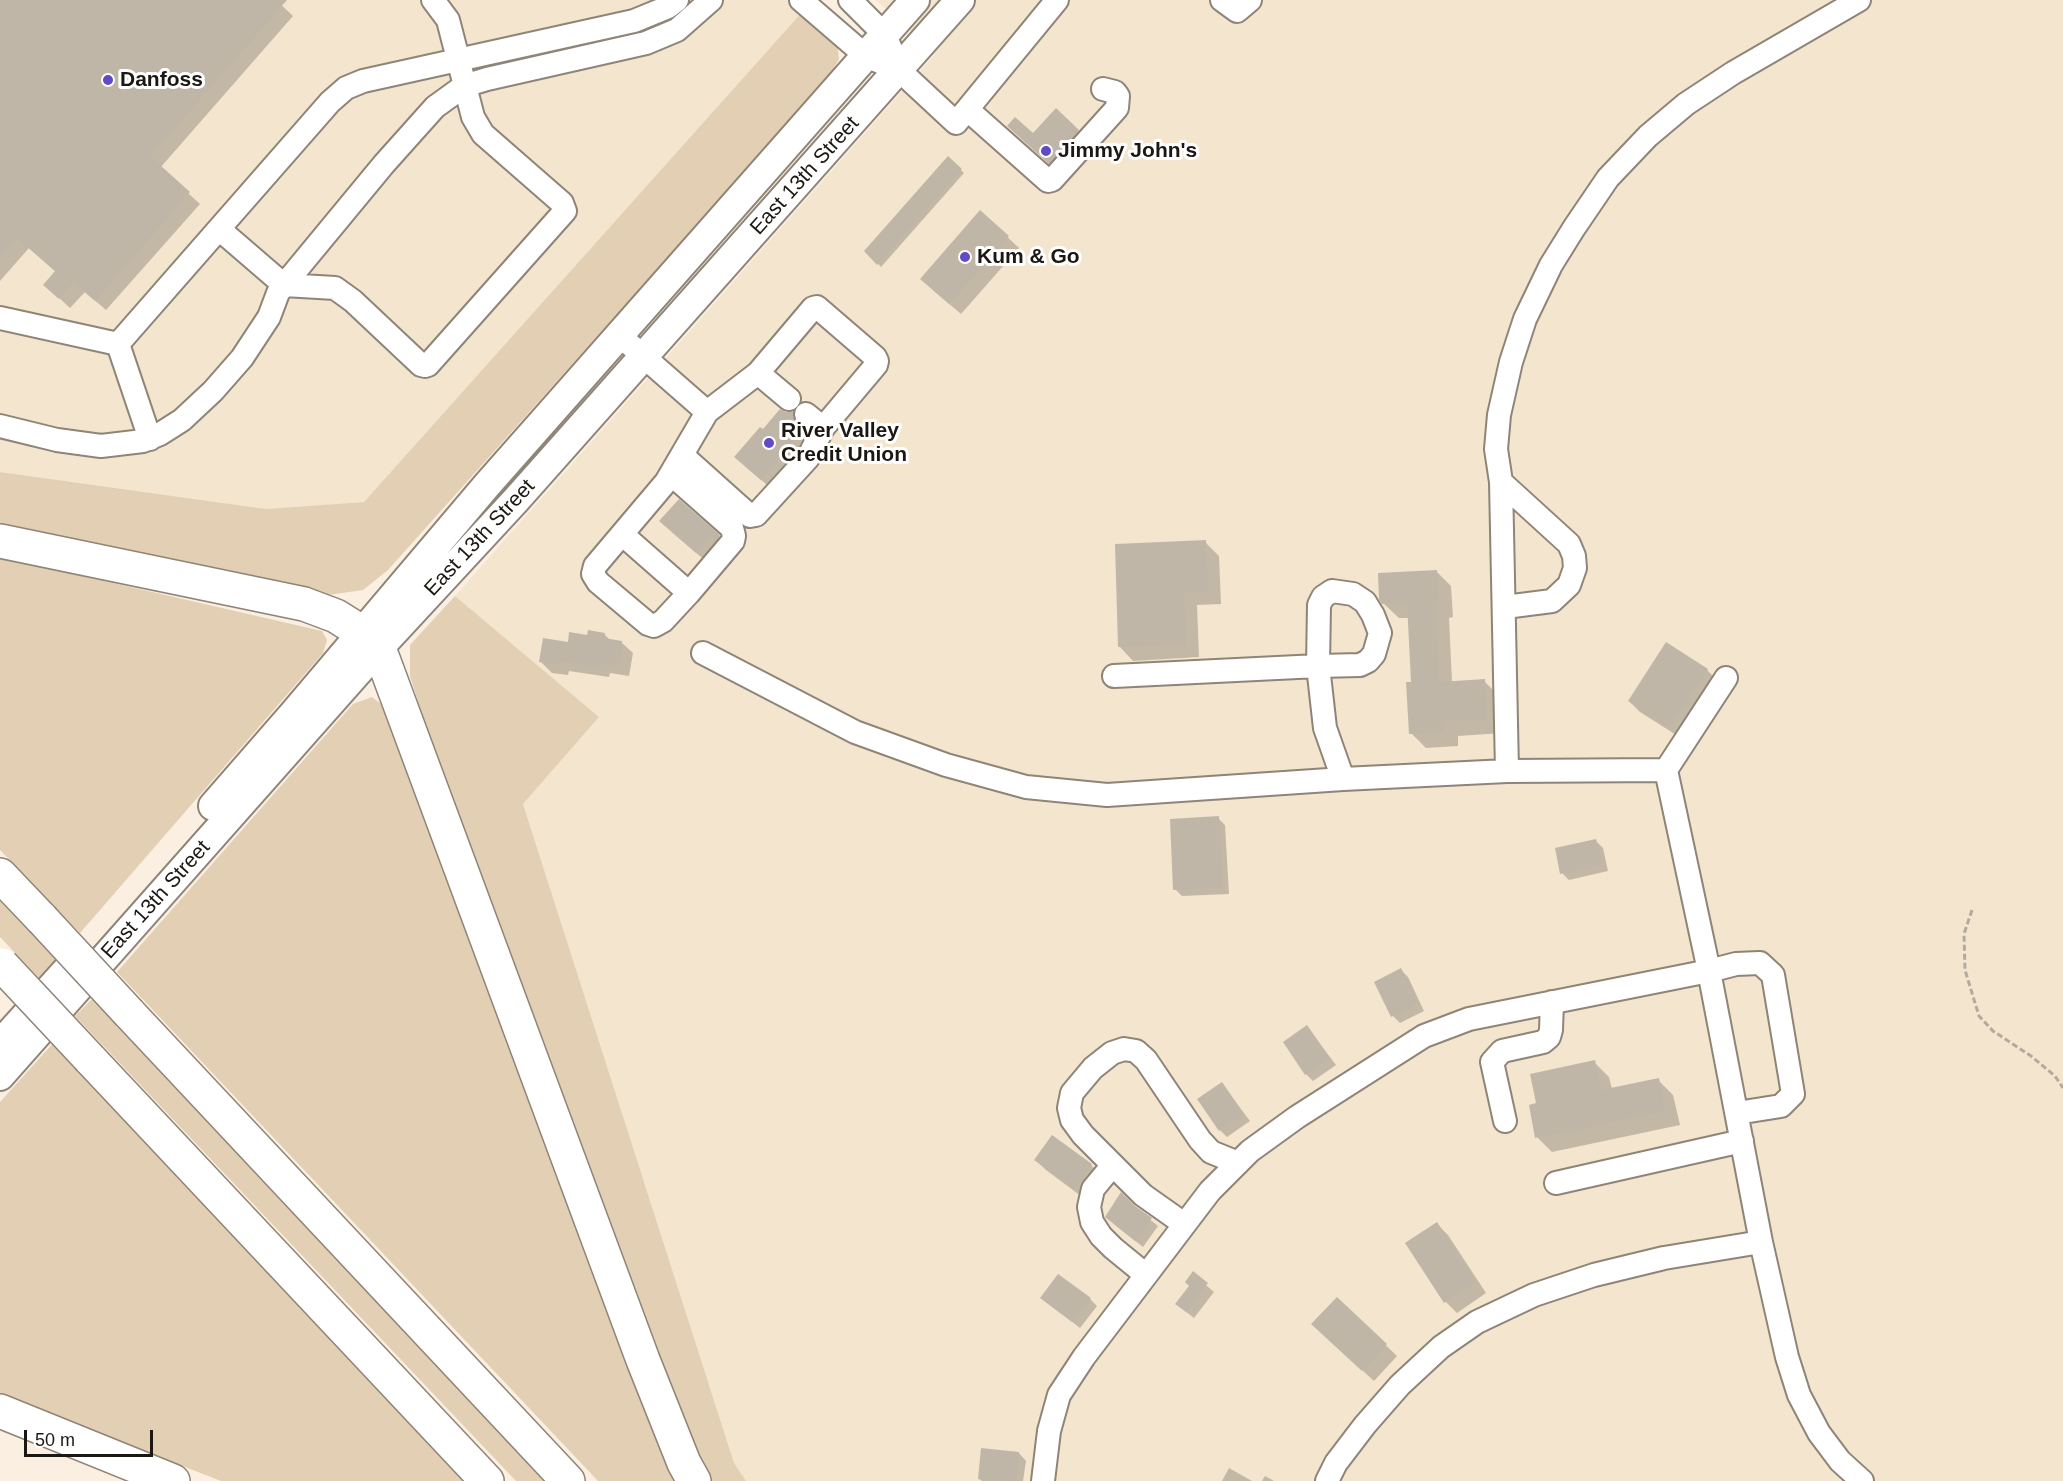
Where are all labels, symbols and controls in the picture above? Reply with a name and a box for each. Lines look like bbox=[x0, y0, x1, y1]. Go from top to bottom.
place label: Danfoss bbox=[120, 67, 203, 93]
marker: Danfoss bbox=[101, 73, 115, 87]
street label: East 13th Street bbox=[745, 112, 865, 240]
place label: Jimmy John's bbox=[1058, 138, 1197, 164]
marker: Jimmy John's bbox=[1039, 144, 1053, 158]
place label: Kum & Go bbox=[977, 244, 1080, 270]
marker: Kum & Go bbox=[958, 250, 972, 264]
place label: River Valley Credit Union bbox=[781, 418, 907, 468]
marker: River Valley Credit Union bbox=[762, 436, 776, 450]
street label: East 13th Street bbox=[419, 474, 541, 602]
street label: East 13th Street bbox=[96, 836, 216, 964]
scale bar bbox=[27, 1418, 156, 1456]
text: 50 m bbox=[35, 1430, 75, 1450]

